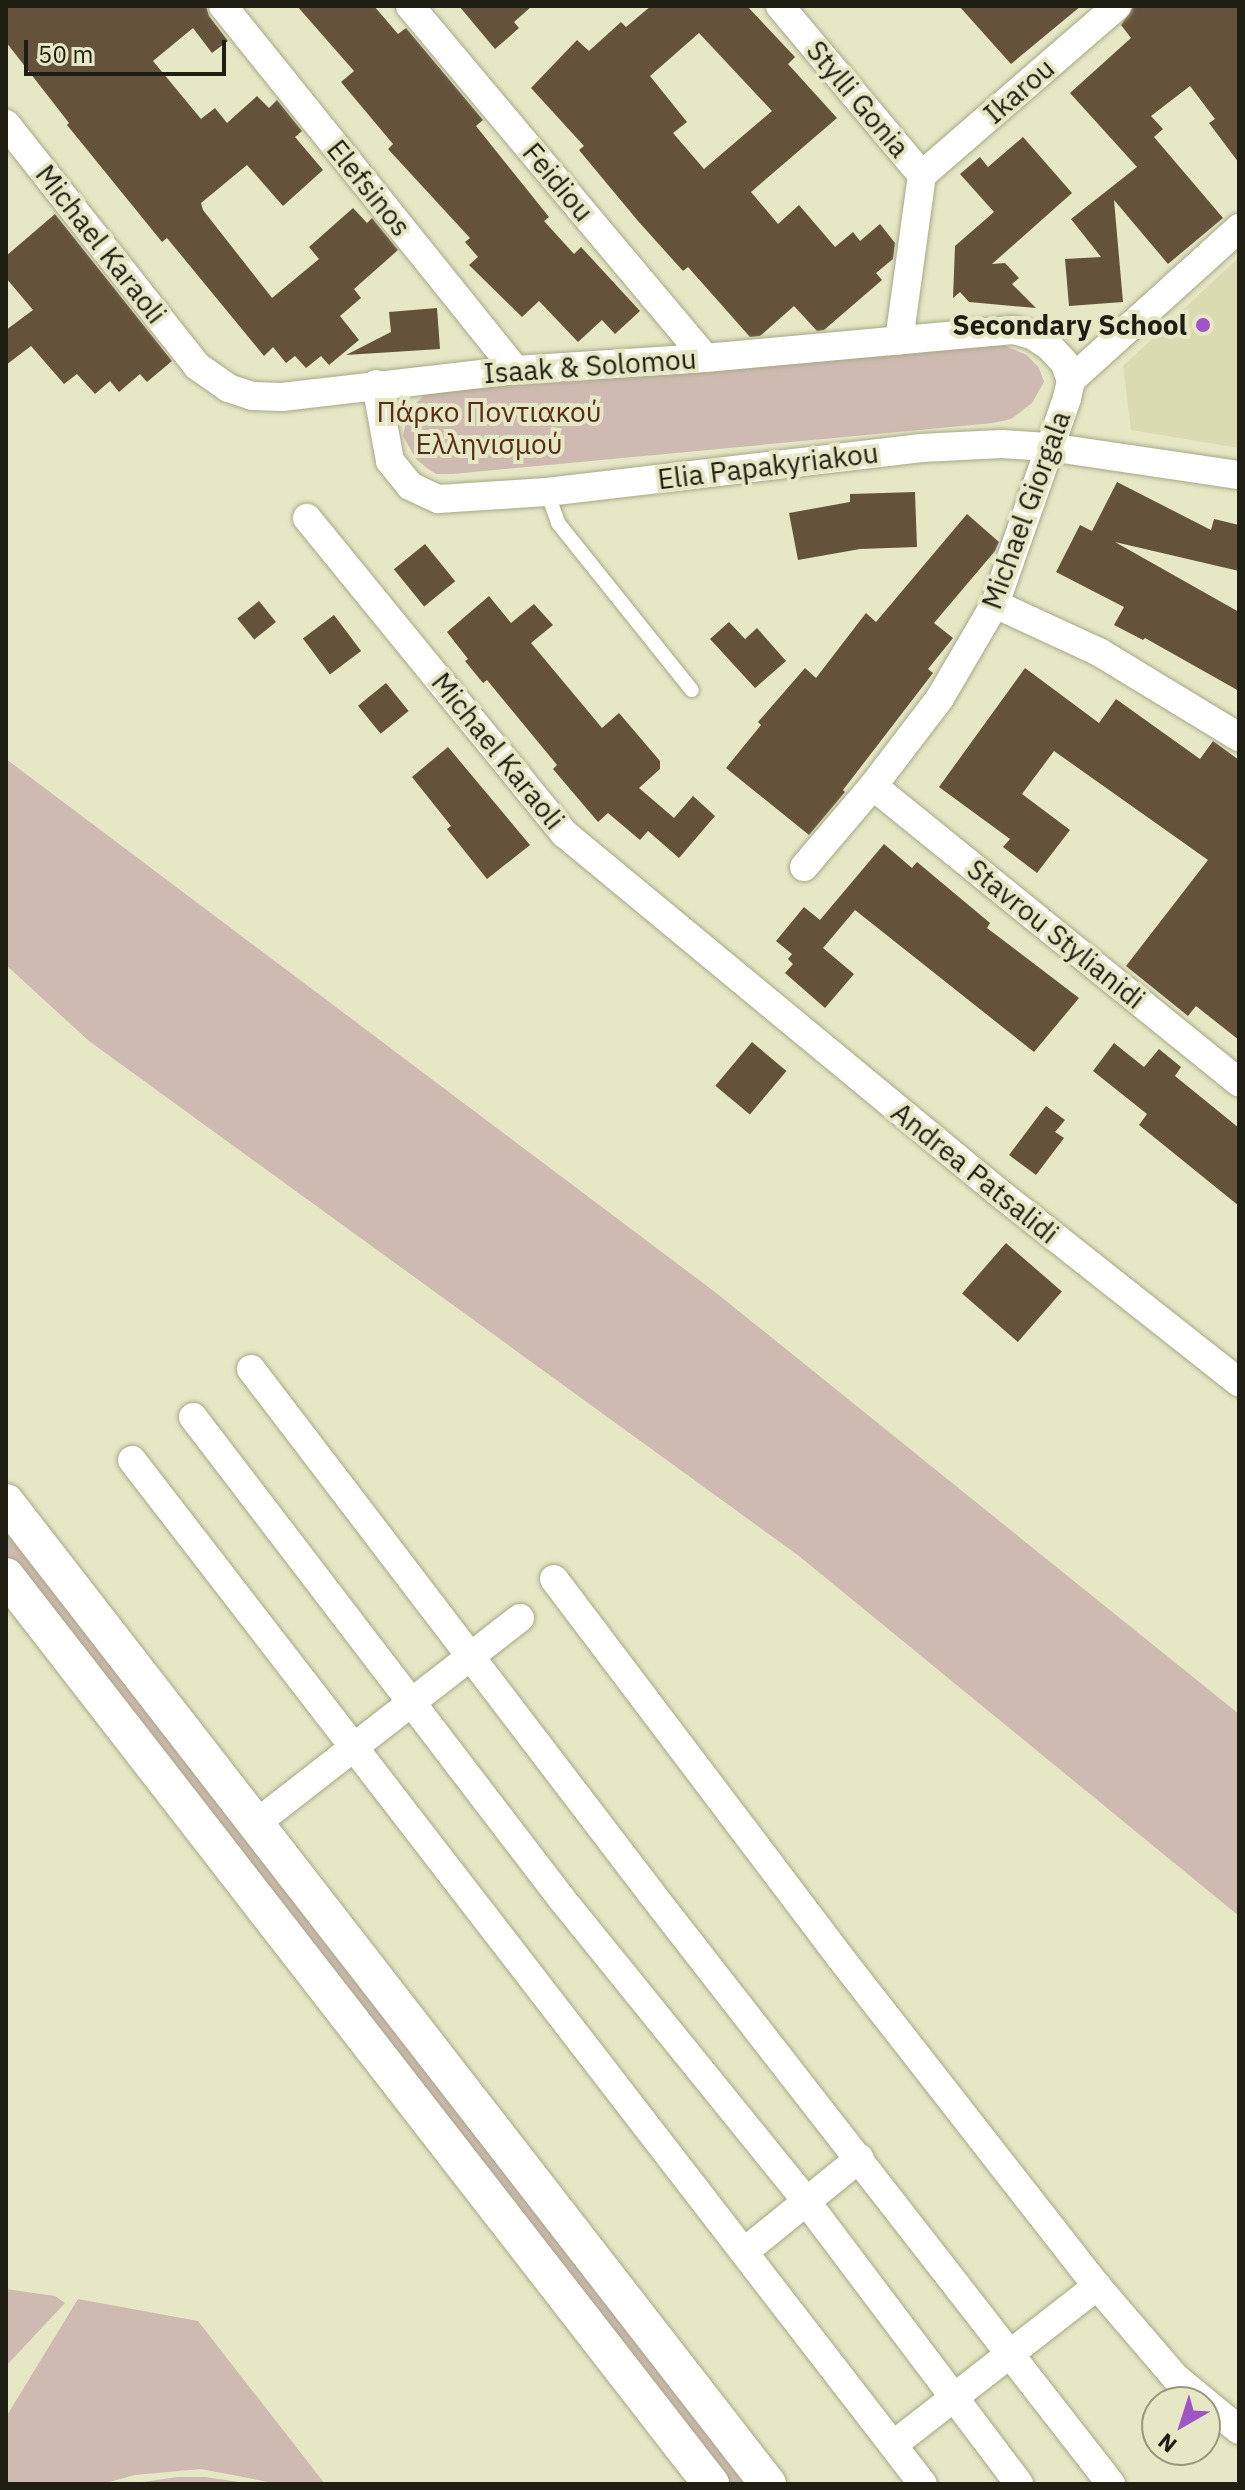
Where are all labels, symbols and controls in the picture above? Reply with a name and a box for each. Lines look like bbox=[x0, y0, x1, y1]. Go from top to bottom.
scale bar bbox=[28, 24, 230, 74]
street label: Stylli Gonia bbox=[800, 34, 916, 164]
text: 50 m bbox=[38, 38, 93, 70]
street label: Ikarou bbox=[977, 51, 1061, 131]
street label: Elefsinos bbox=[320, 133, 418, 243]
street label: Feidiou bbox=[516, 136, 600, 228]
street label: Michael Karaoli bbox=[29, 158, 173, 330]
place label: Secondary School bbox=[952, 308, 1187, 342]
marker: Secondary School bbox=[1194, 316, 1212, 334]
street label: Isaak & Solomou bbox=[482, 342, 698, 390]
park label: Πάρκο Ποντιακού Ελληνισμού bbox=[376, 395, 602, 461]
street label: Michael Giorgala bbox=[975, 406, 1077, 614]
street label: Elia Papakyriakou bbox=[656, 436, 880, 496]
street label: Michael Karaoli bbox=[425, 666, 571, 836]
street label: Stavrou Stylianidi bbox=[960, 852, 1152, 1016]
street label: Andrea Patsalidi bbox=[885, 1095, 1065, 1251]
north arrow bbox=[1141, 2386, 1221, 2466]
text: N bbox=[1152, 2427, 1182, 2460]

